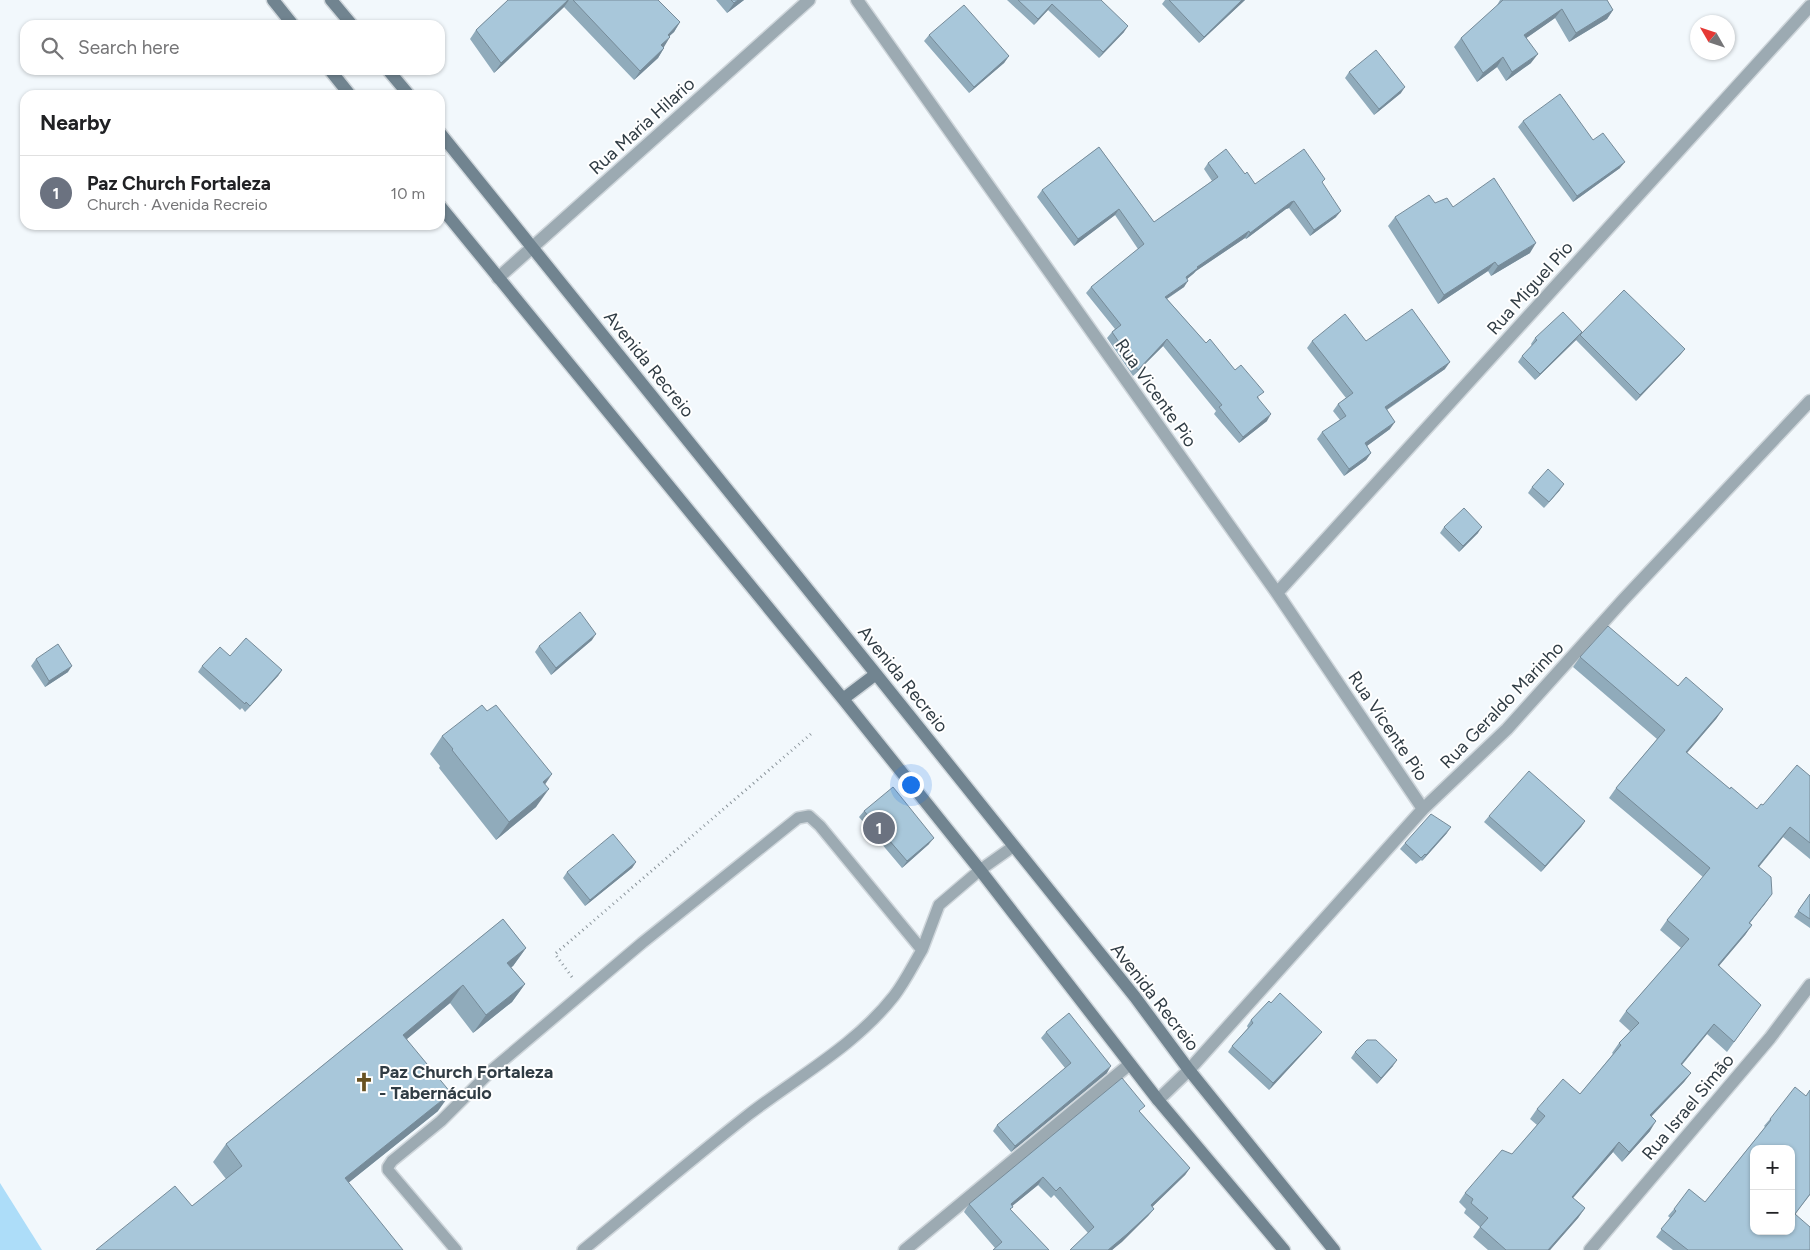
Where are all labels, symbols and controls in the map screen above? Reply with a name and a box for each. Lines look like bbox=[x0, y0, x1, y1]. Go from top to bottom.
north arrow bbox=[1690, 15, 1735, 60]
search box bbox=[20, 20, 445, 75]
icon: search bbox=[38, 34, 66, 62]
text: Search here bbox=[78, 36, 180, 59]
street label: Rua Maria Hilario bbox=[585, 73, 699, 179]
text: Nearby bbox=[40, 110, 111, 135]
text: Paz Church Fortaleza bbox=[87, 172, 271, 195]
text: 1 bbox=[53, 184, 59, 203]
text: 10 m bbox=[391, 184, 425, 203]
text: Church · Avenida Recreio bbox=[87, 195, 268, 214]
street label: Rua Miguel Pio bbox=[1482, 237, 1578, 339]
street label: Avenida Recreio bbox=[599, 306, 699, 422]
street label: Rua Vicente Pio bbox=[1110, 335, 1202, 451]
street label: Avenida Recreio bbox=[853, 621, 953, 737]
street label: Rua Geraldo Marinho bbox=[1436, 637, 1568, 773]
street label: Rua Vicente Pio bbox=[1343, 667, 1433, 785]
your location bbox=[898, 772, 924, 798]
pin: 1 bbox=[863, 809, 895, 847]
street label: Avenida Recreio bbox=[1106, 939, 1204, 1055]
street label: Rua Israel Simão bbox=[1637, 1049, 1739, 1165]
place label: Paz Church Fortaleza - Tabernáculo bbox=[379, 1061, 553, 1104]
church icon: Paz Church Fortaleza - Tabernáculo bbox=[353, 1071, 375, 1093]
map controls bbox=[1750, 1145, 1795, 1235]
button: + bbox=[1750, 1145, 1795, 1190]
button: − bbox=[1750, 1190, 1795, 1235]

